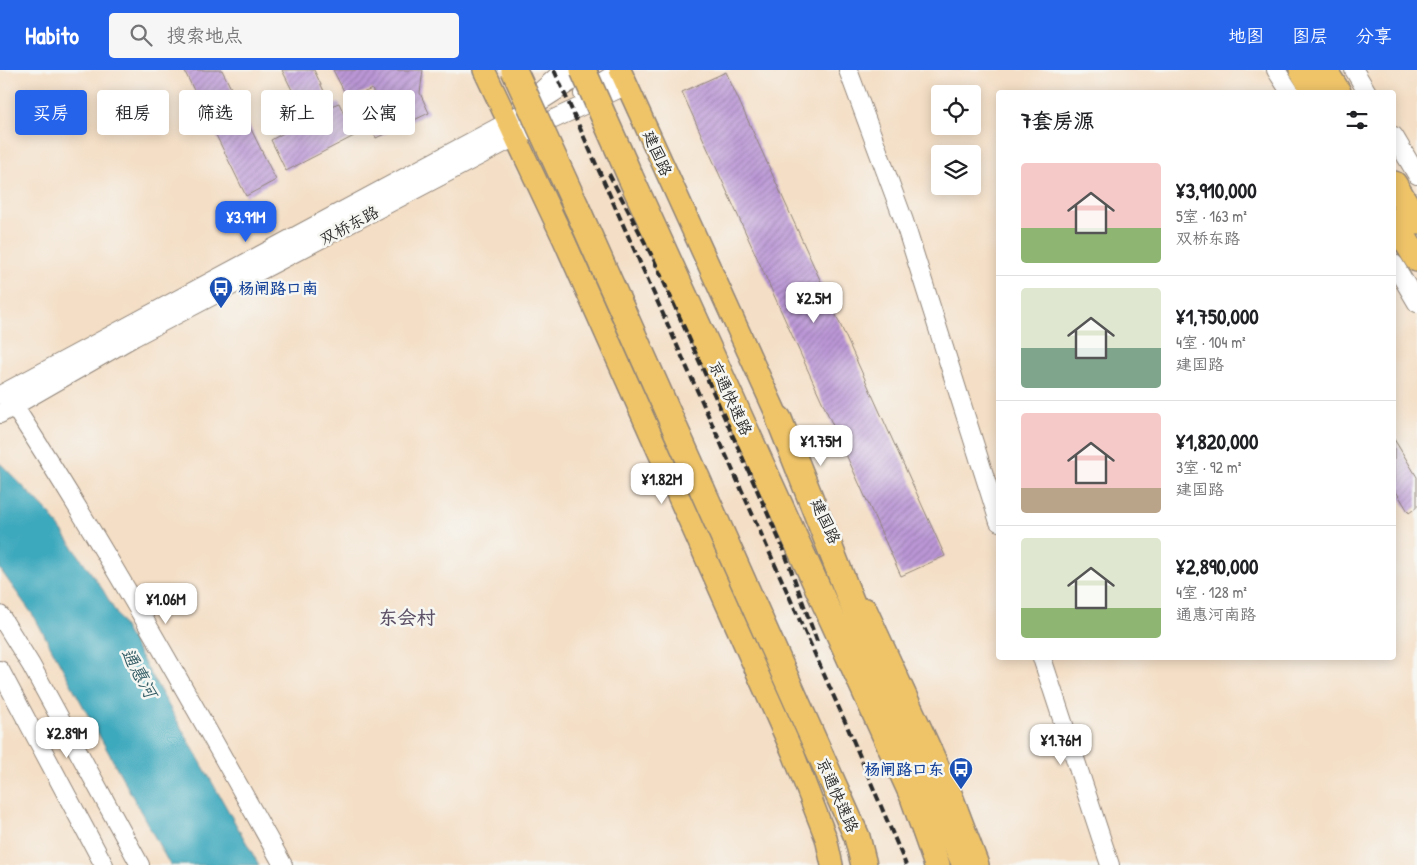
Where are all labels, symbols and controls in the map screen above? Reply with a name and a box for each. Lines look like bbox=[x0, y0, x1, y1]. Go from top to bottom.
search box bbox=[109, 13, 459, 58]
text: Habito bbox=[25, 19, 79, 51]
icon: search bbox=[127, 21, 155, 49]
text: 搜索地点 bbox=[167, 22, 243, 48]
text: 地图 bbox=[1228, 23, 1264, 48]
text: 图层 bbox=[1292, 23, 1328, 48]
text: 分享 bbox=[1356, 23, 1392, 48]
map controls bbox=[931, 85, 981, 195]
button: locate bbox=[931, 85, 981, 135]
chip: 买房 bbox=[15, 90, 87, 135]
chip: 租房 bbox=[97, 90, 169, 135]
chip: 筛选 bbox=[179, 90, 251, 135]
chip: 新上 bbox=[261, 90, 333, 135]
chip: 公寓 bbox=[343, 90, 415, 135]
text: 7套房源 bbox=[1021, 106, 1094, 135]
icon: filters bbox=[1343, 106, 1371, 134]
street label: 建国路 bbox=[638, 127, 678, 179]
button: layers bbox=[931, 145, 981, 195]
text: ¥3,910,000 bbox=[1176, 176, 1257, 205]
icon: home bbox=[1061, 183, 1121, 243]
pin: ¥3.91M bbox=[205, 200, 287, 243]
street label: 双桥东路 bbox=[316, 200, 382, 250]
text: 5室 · 163 m² bbox=[1176, 205, 1247, 227]
text: ¥3.91M bbox=[226, 206, 266, 228]
text: 双桥东路 bbox=[1176, 227, 1240, 249]
bus stop icon: 杨闸路口南 bbox=[208, 275, 234, 309]
place label: 杨闸路口南 bbox=[238, 277, 318, 299]
pin: ¥2.5M bbox=[779, 282, 849, 324]
text: ¥2.5M bbox=[797, 287, 831, 309]
text: ¥1,750,000 bbox=[1176, 302, 1259, 331]
icon: home bbox=[1061, 308, 1121, 368]
text: 4室 · 104 m² bbox=[1176, 331, 1246, 353]
text: 建国路 bbox=[1176, 353, 1224, 375]
street label: 京通快速路 bbox=[704, 357, 758, 439]
pin: ¥1.75M bbox=[780, 424, 862, 467]
text: ¥1,820,000 bbox=[1176, 427, 1258, 456]
text: ¥1.75M bbox=[801, 430, 841, 452]
icon: home bbox=[1061, 433, 1121, 493]
text: 3室 · 92 m² bbox=[1176, 456, 1241, 478]
pin: ¥1.82M bbox=[621, 462, 703, 505]
text: ¥1.82M bbox=[642, 468, 682, 490]
text: 建国路 bbox=[1176, 478, 1224, 500]
street label: 建国路 bbox=[806, 495, 846, 547]
text: ¥2,890,000 bbox=[1176, 552, 1259, 581]
icon: home bbox=[1061, 558, 1121, 618]
text: 4室 · 128 m² bbox=[1176, 581, 1247, 603]
pin: ¥1.06M bbox=[125, 582, 207, 625]
text: ¥1.06M bbox=[146, 588, 186, 610]
text: 通惠河南路 bbox=[1176, 603, 1256, 625]
district label: 东会村 bbox=[378, 604, 436, 630]
water label: 通惠河 bbox=[115, 643, 165, 705]
pin: ¥2.89M bbox=[26, 716, 108, 759]
text: ¥2.89M bbox=[47, 722, 87, 744]
pin: ¥1.76M bbox=[1020, 724, 1102, 766]
text: ¥1.76M bbox=[1041, 729, 1081, 751]
street label: 京通快速路 bbox=[812, 754, 864, 836]
bus stop icon: 杨闸路口东 bbox=[948, 756, 974, 790]
place label: 杨闸路口东 bbox=[864, 758, 944, 780]

